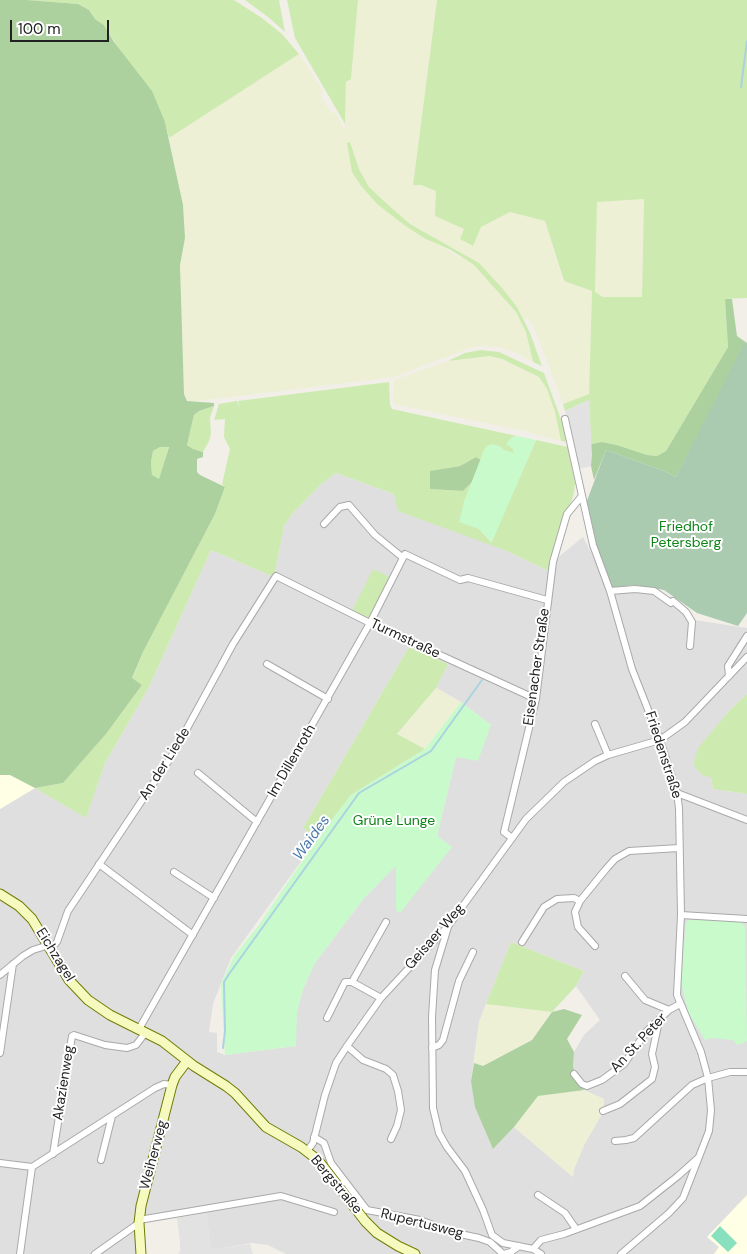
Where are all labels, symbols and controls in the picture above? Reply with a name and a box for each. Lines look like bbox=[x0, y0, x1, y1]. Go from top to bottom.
scale bar bbox=[12, 10, 111, 42]
text: 100 m bbox=[18, 19, 61, 39]
park label: Friedhof Petersberg bbox=[651, 519, 721, 552]
street label: Eisenacher Straße bbox=[520, 607, 554, 727]
street label: Turmstraße bbox=[368, 616, 442, 662]
street label: Friedenstraße bbox=[641, 709, 685, 801]
street label: Im Dillenroth bbox=[264, 722, 320, 800]
street label: An der Liede bbox=[136, 725, 194, 803]
water label: Waides bbox=[290, 812, 334, 864]
park label: Grüne Lunge bbox=[353, 813, 435, 829]
street label: Geisaer Weg bbox=[402, 901, 468, 973]
street label: Eichzagel bbox=[32, 925, 78, 985]
street label: An St. Peter bbox=[607, 1010, 671, 1076]
street label: Akazienweg bbox=[50, 1044, 78, 1122]
street label: Weiherweg bbox=[137, 1118, 171, 1192]
street label: Bergstraße bbox=[307, 1152, 365, 1218]
street label: Rupertusweg bbox=[379, 1206, 465, 1242]

